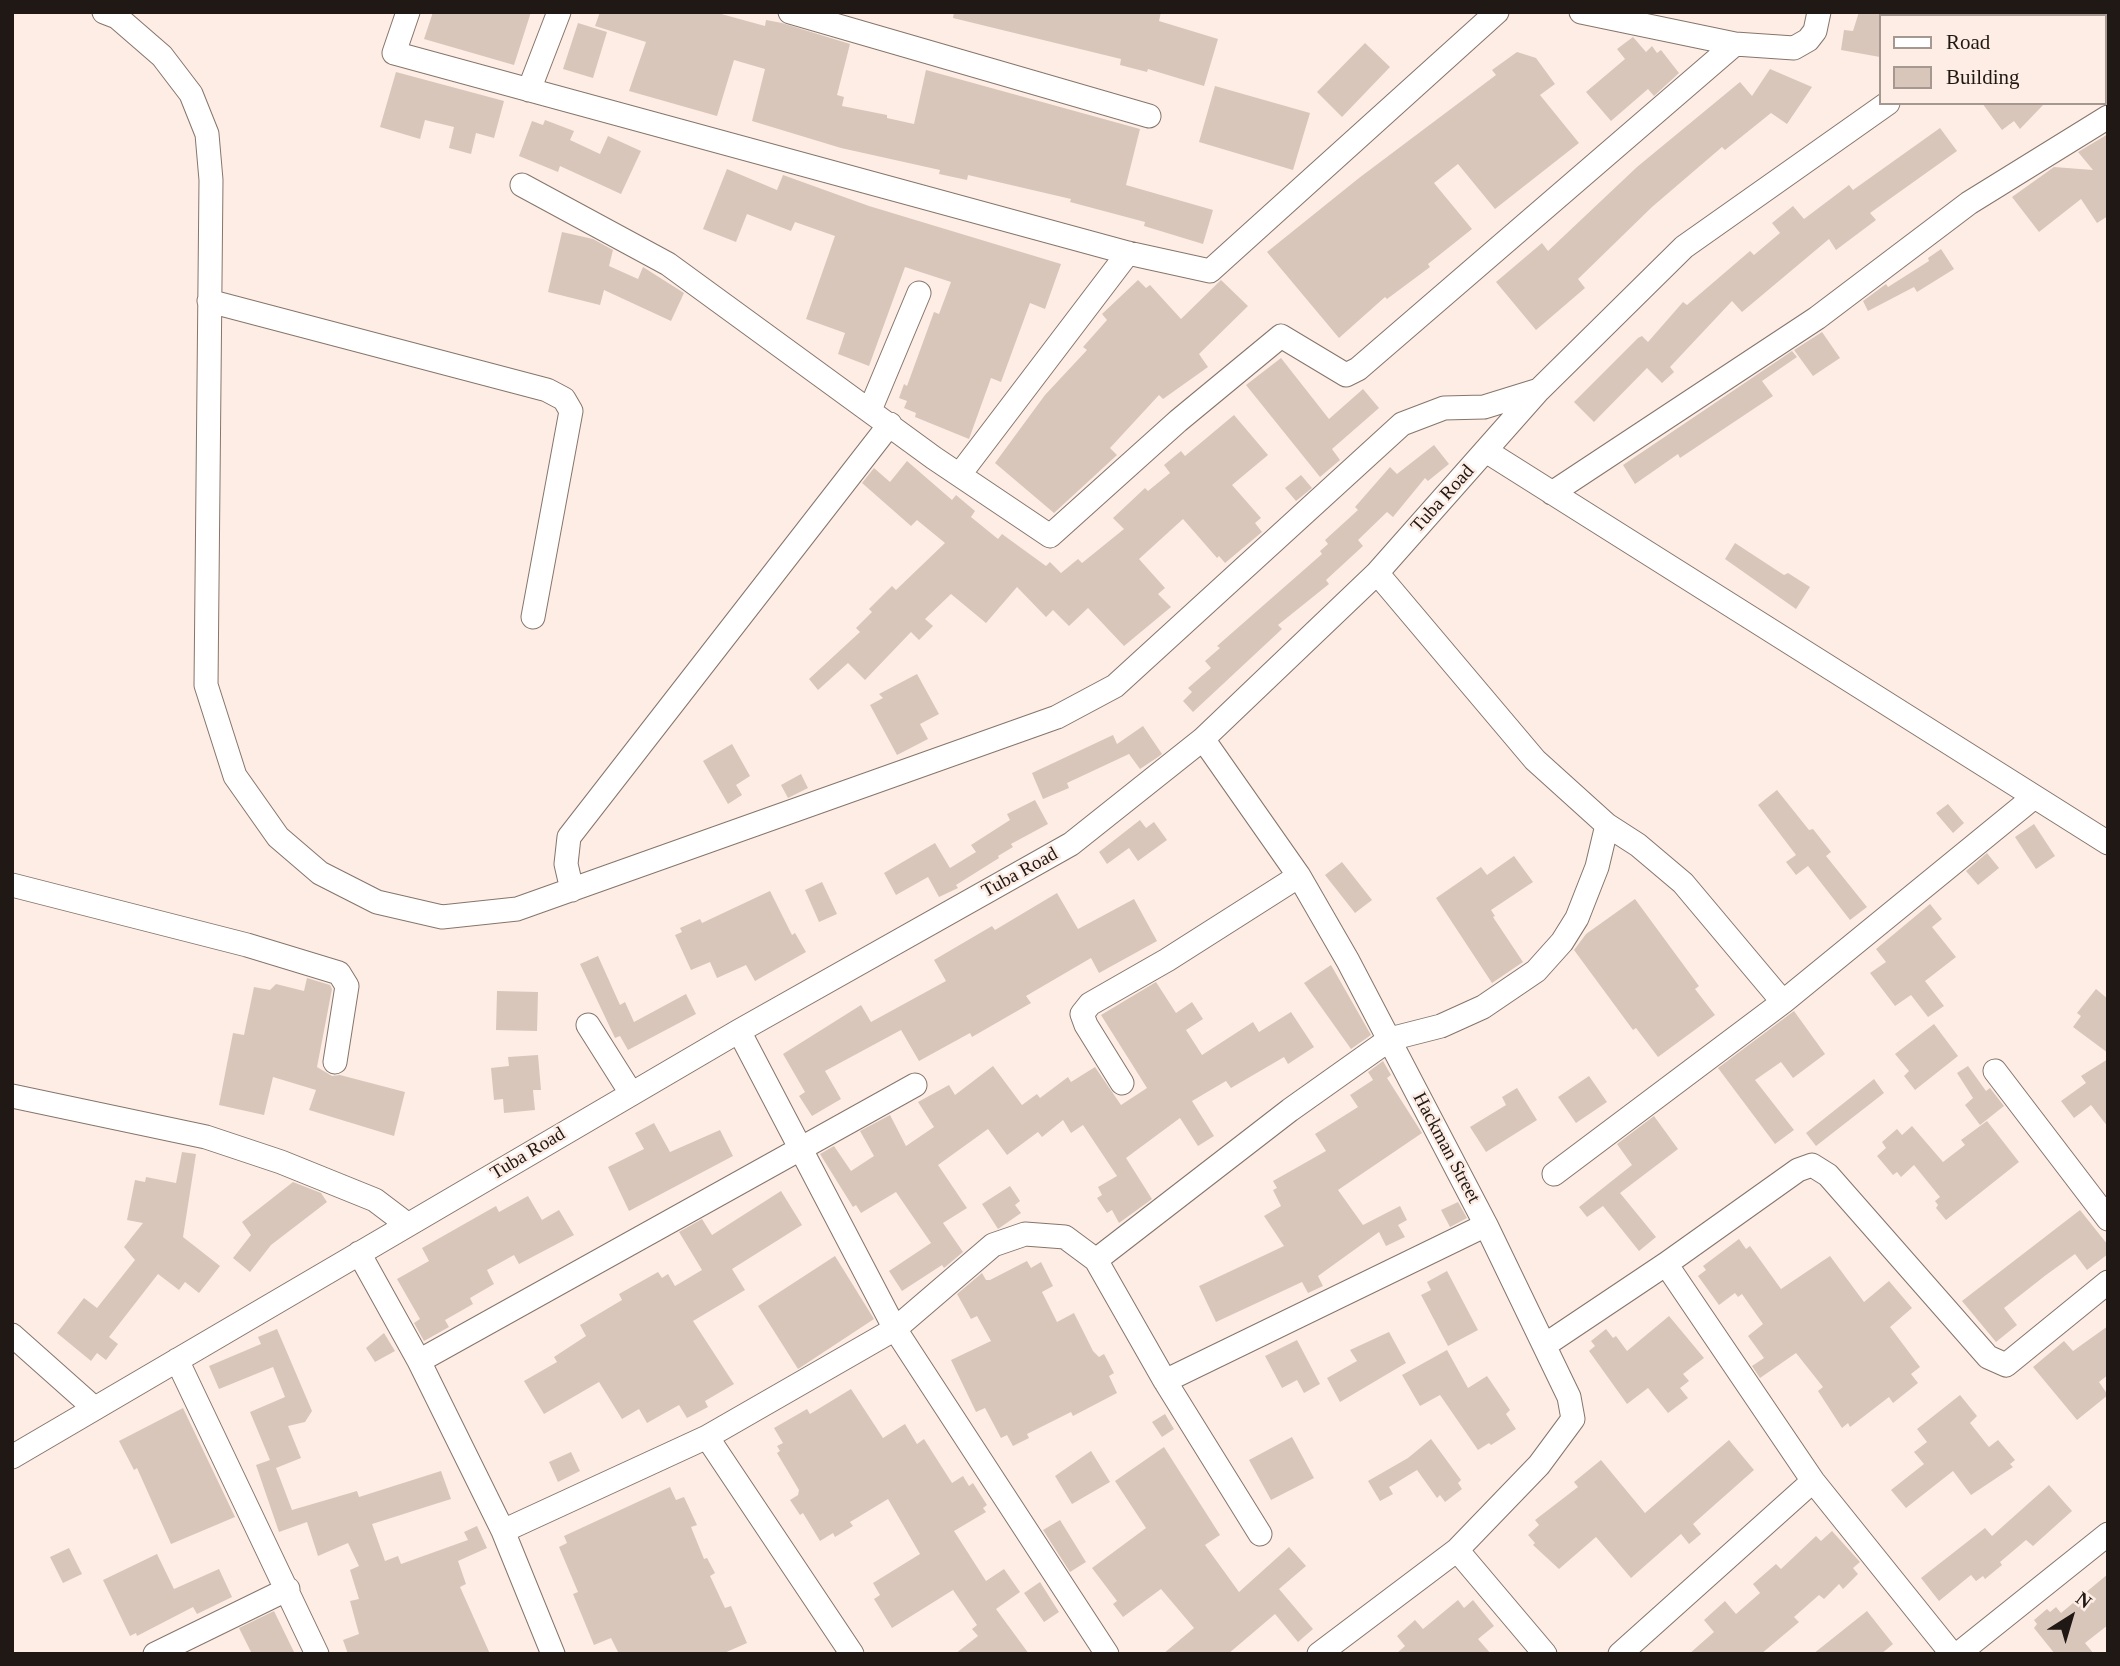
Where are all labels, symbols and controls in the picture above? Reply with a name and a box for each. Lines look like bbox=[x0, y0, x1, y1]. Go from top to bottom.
legend bbox=[1878, 14, 2106, 105]
text: Road bbox=[1946, 30, 1990, 54]
text: Building bbox=[1946, 65, 2020, 89]
street label: Tuba Road bbox=[1407, 460, 1479, 538]
street label: Tuba Road bbox=[978, 843, 1062, 903]
street label: Hackman Street bbox=[1407, 1089, 1485, 1207]
street label: Tuba Road bbox=[486, 1123, 570, 1185]
north arrow bbox=[2036, 1582, 2106, 1652]
text: N bbox=[2072, 1587, 2096, 1612]

